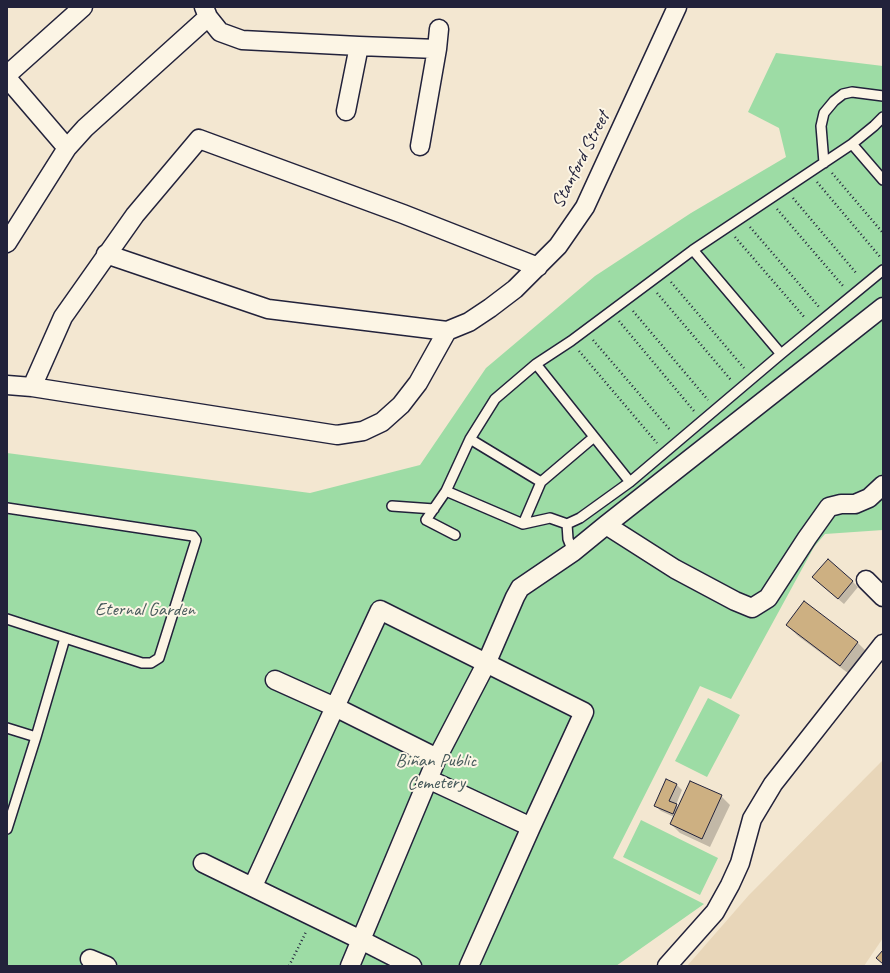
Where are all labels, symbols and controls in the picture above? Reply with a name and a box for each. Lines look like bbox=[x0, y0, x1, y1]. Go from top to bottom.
street label: Stanford Street bbox=[547, 108, 615, 212]
park label: Eternal Garden bbox=[95, 599, 195, 621]
park label: Biñan Public Cemetery bbox=[396, 750, 476, 794]

